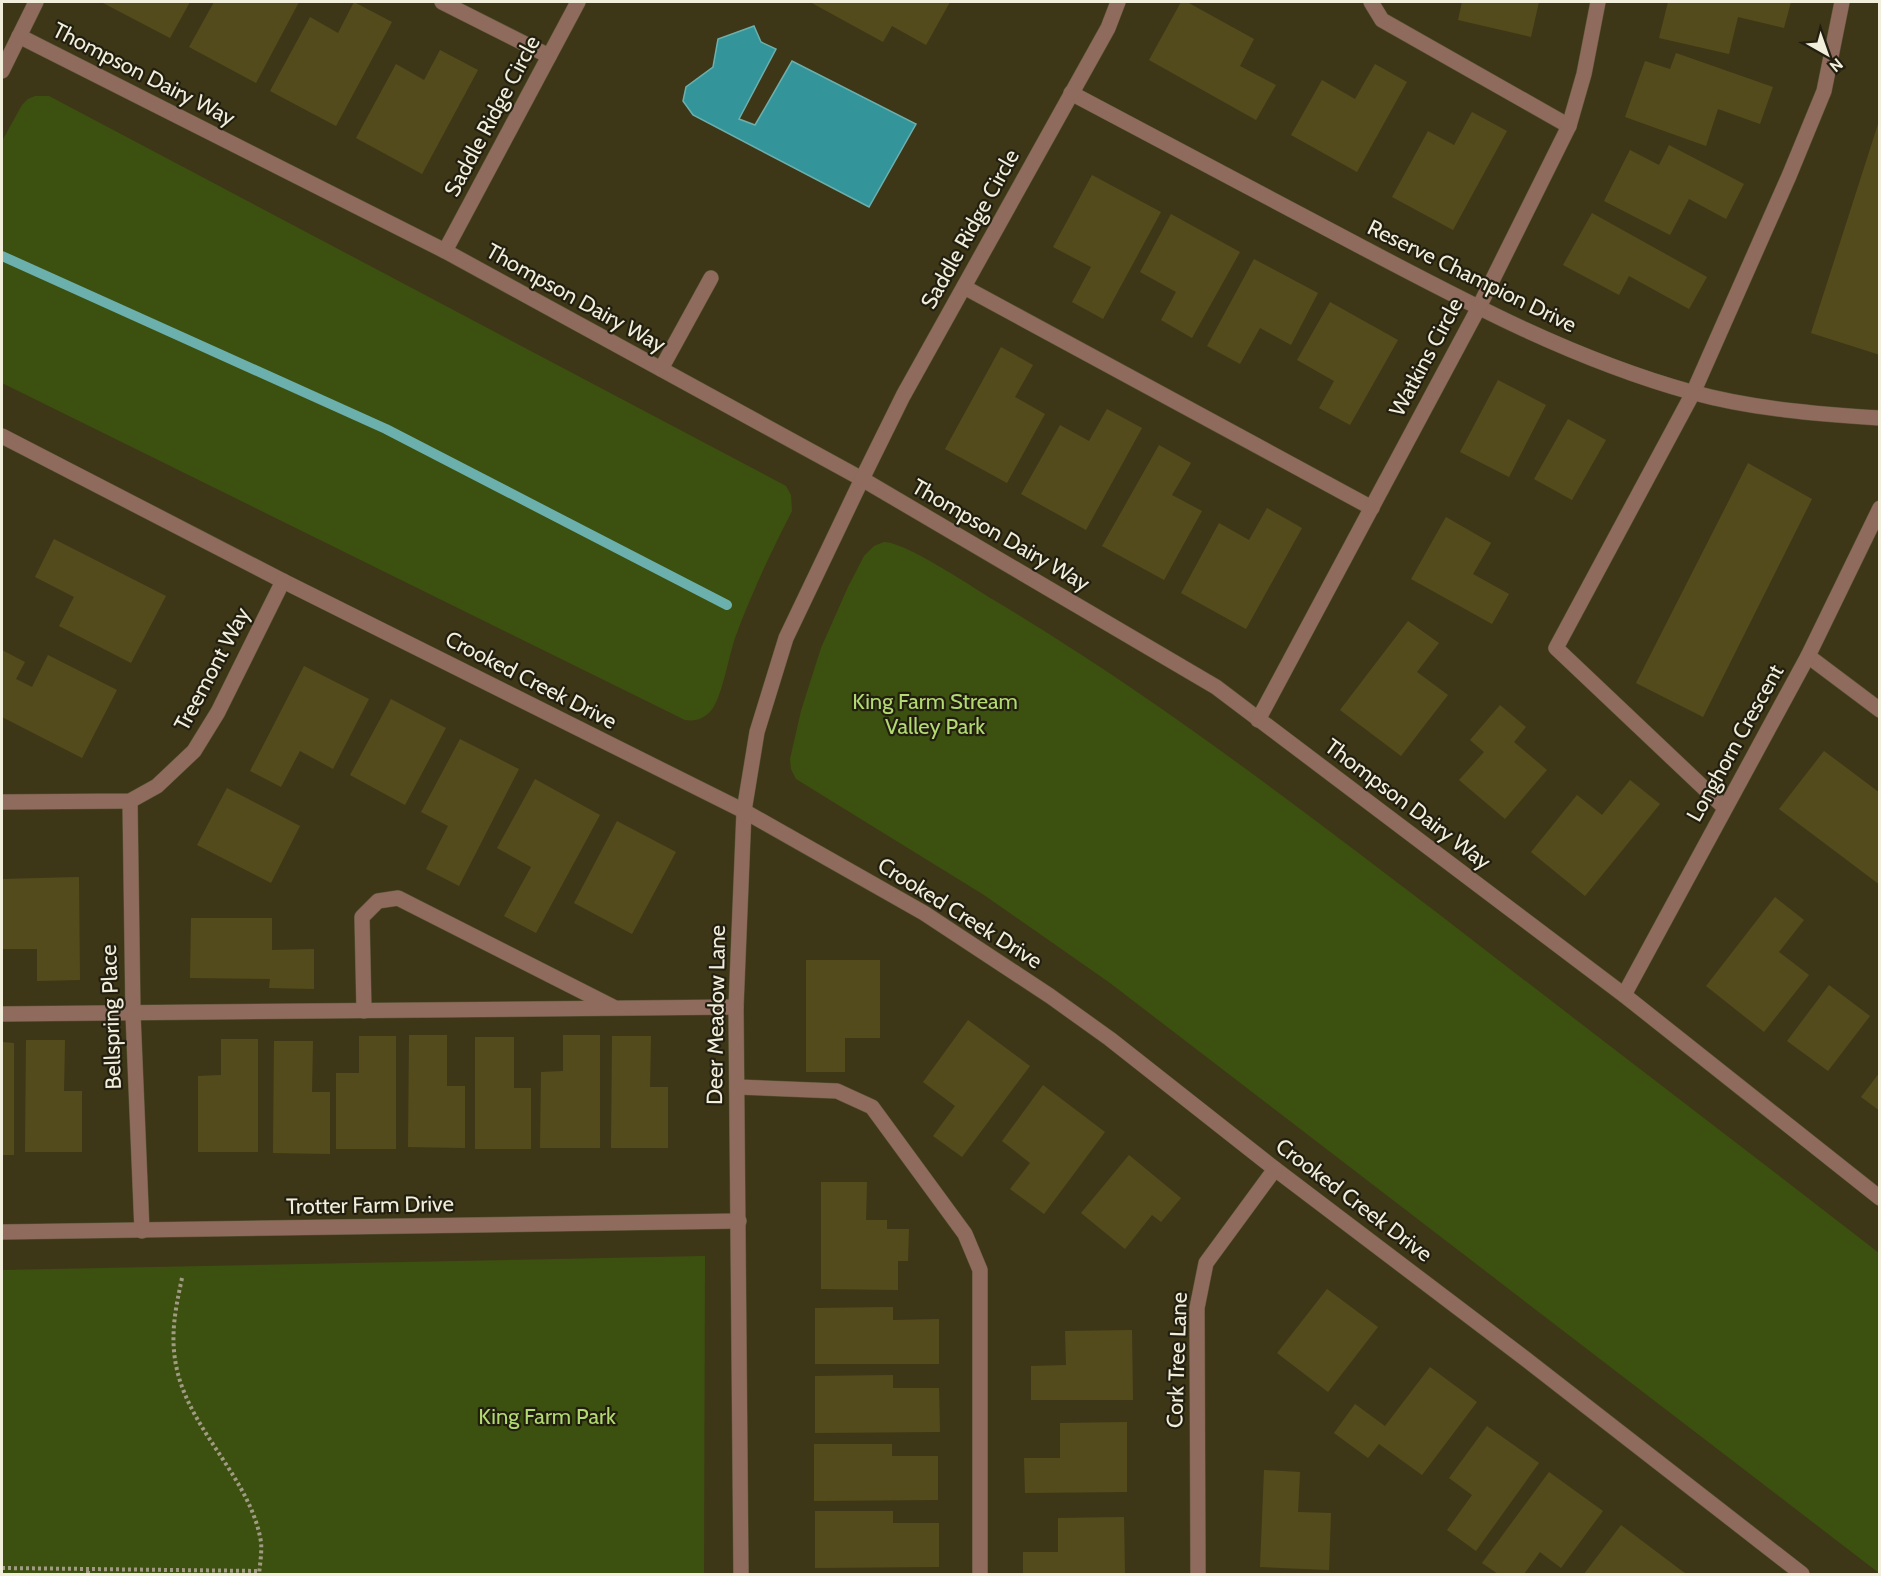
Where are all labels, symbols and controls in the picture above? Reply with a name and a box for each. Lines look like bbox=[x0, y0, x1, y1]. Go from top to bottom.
street label: Thompson Dairy Way bbox=[48, 16, 240, 132]
north arrow bbox=[1797, 24, 1857, 84]
street label: Saddle Ridge Circle bbox=[438, 31, 546, 201]
text: N bbox=[1826, 54, 1847, 76]
street label: Saddle Ridge Circle bbox=[915, 145, 1025, 313]
street label: Reserve Champion Drive bbox=[1363, 214, 1581, 338]
street label: Thompson Dairy Way bbox=[482, 238, 670, 358]
street label: Watkins Circle bbox=[1383, 293, 1469, 421]
street label: Thompson Dairy Way bbox=[907, 473, 1095, 597]
street label: Treemont Way bbox=[168, 603, 256, 735]
street label: Crooked Creek Drive bbox=[441, 625, 621, 735]
street label: Longhorn Crescent bbox=[1681, 659, 1790, 826]
park label: King Farm Stream Valley Park bbox=[852, 688, 1018, 740]
street label: Thompson Dairy Way bbox=[1320, 733, 1496, 875]
street label: Crooked Creek Drive bbox=[873, 852, 1047, 974]
street label: Deer Meadow Lane bbox=[701, 925, 731, 1105]
street label: Bellspring Place bbox=[95, 944, 127, 1090]
street label: Crooked Creek Drive bbox=[1270, 1132, 1438, 1268]
street label: Trotter Farm Drive bbox=[286, 1190, 454, 1220]
street label: Cork Tree Lane bbox=[1161, 1291, 1193, 1429]
park label: King Farm Park bbox=[478, 1403, 616, 1430]

